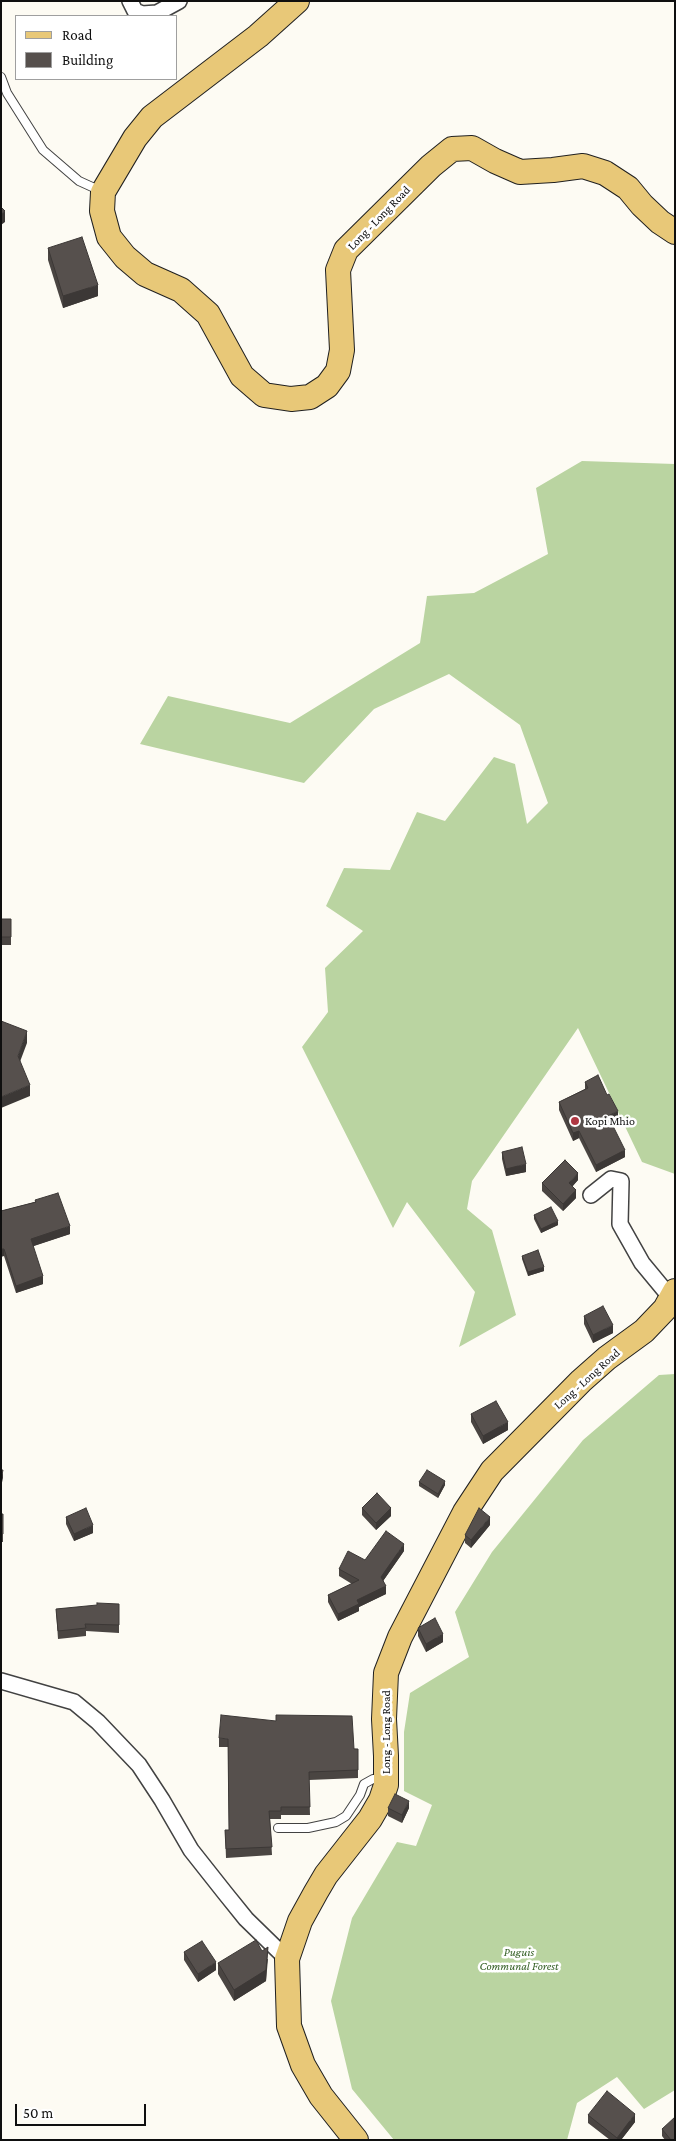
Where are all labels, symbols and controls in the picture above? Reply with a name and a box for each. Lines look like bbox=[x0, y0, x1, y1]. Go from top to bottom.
legend bbox=[15, 15, 178, 80]
text: Road bbox=[62, 27, 92, 43]
text: Building bbox=[62, 52, 113, 68]
street label: Long - Long Road bbox=[345, 183, 413, 253]
place label: Kopi Mhio bbox=[585, 1114, 635, 1128]
marker: Kopi Mhio bbox=[569, 1115, 581, 1127]
street label: Long - Long Road bbox=[551, 1346, 623, 1412]
street label: Long - Long Road bbox=[379, 1690, 393, 1774]
park label: Puguis Communal Forest bbox=[479, 1945, 559, 1973]
scale bar bbox=[18, 2094, 149, 2126]
text: 50 m bbox=[23, 2105, 53, 2121]

